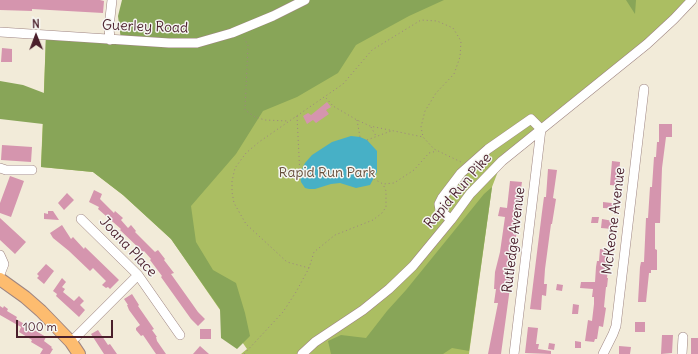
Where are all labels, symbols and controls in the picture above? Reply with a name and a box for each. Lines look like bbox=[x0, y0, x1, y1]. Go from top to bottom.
north arrow bbox=[16, 16, 56, 56]
text: N bbox=[32, 17, 40, 31]
street label: Guerley Road bbox=[102, 17, 188, 37]
street label: Rapid Run Pike bbox=[421, 150, 495, 232]
park label: Rapid Run Park bbox=[279, 165, 375, 181]
street label: McKeone Avenue bbox=[599, 166, 629, 276]
street label: Rutledge Avenue bbox=[499, 186, 529, 294]
street label: Joana Place bbox=[96, 213, 160, 281]
scale bar bbox=[18, 312, 115, 338]
text: 100 m bbox=[23, 319, 57, 334]

